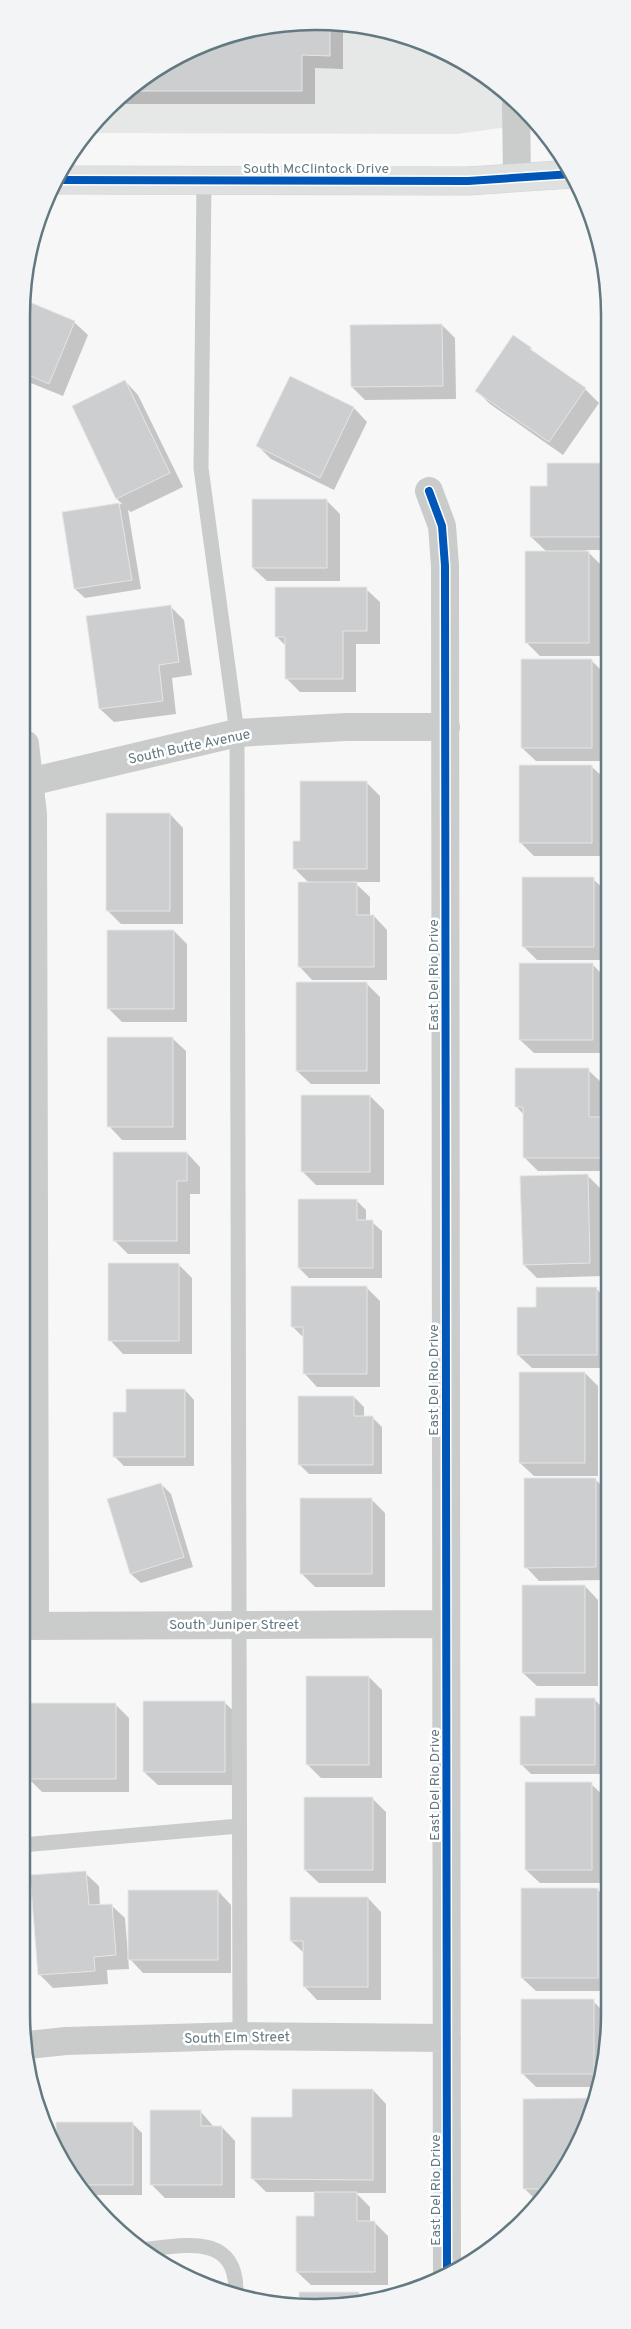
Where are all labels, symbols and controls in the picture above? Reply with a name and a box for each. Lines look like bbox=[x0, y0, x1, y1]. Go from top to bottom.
street label: South McClintock Drive bbox=[243, 161, 389, 178]
street label: South Butte Avenue bbox=[127, 726, 252, 769]
street label: East Del Rio Drive bbox=[426, 919, 443, 1031]
street label: East Del Rio Drive bbox=[426, 1324, 443, 1436]
street label: South Juniper Street bbox=[169, 1617, 299, 1634]
street label: East Del Rio Drive bbox=[427, 1729, 444, 1841]
street label: South Elm Street bbox=[184, 2029, 290, 2048]
street label: East Del Rio Drive bbox=[428, 2134, 445, 2246]

